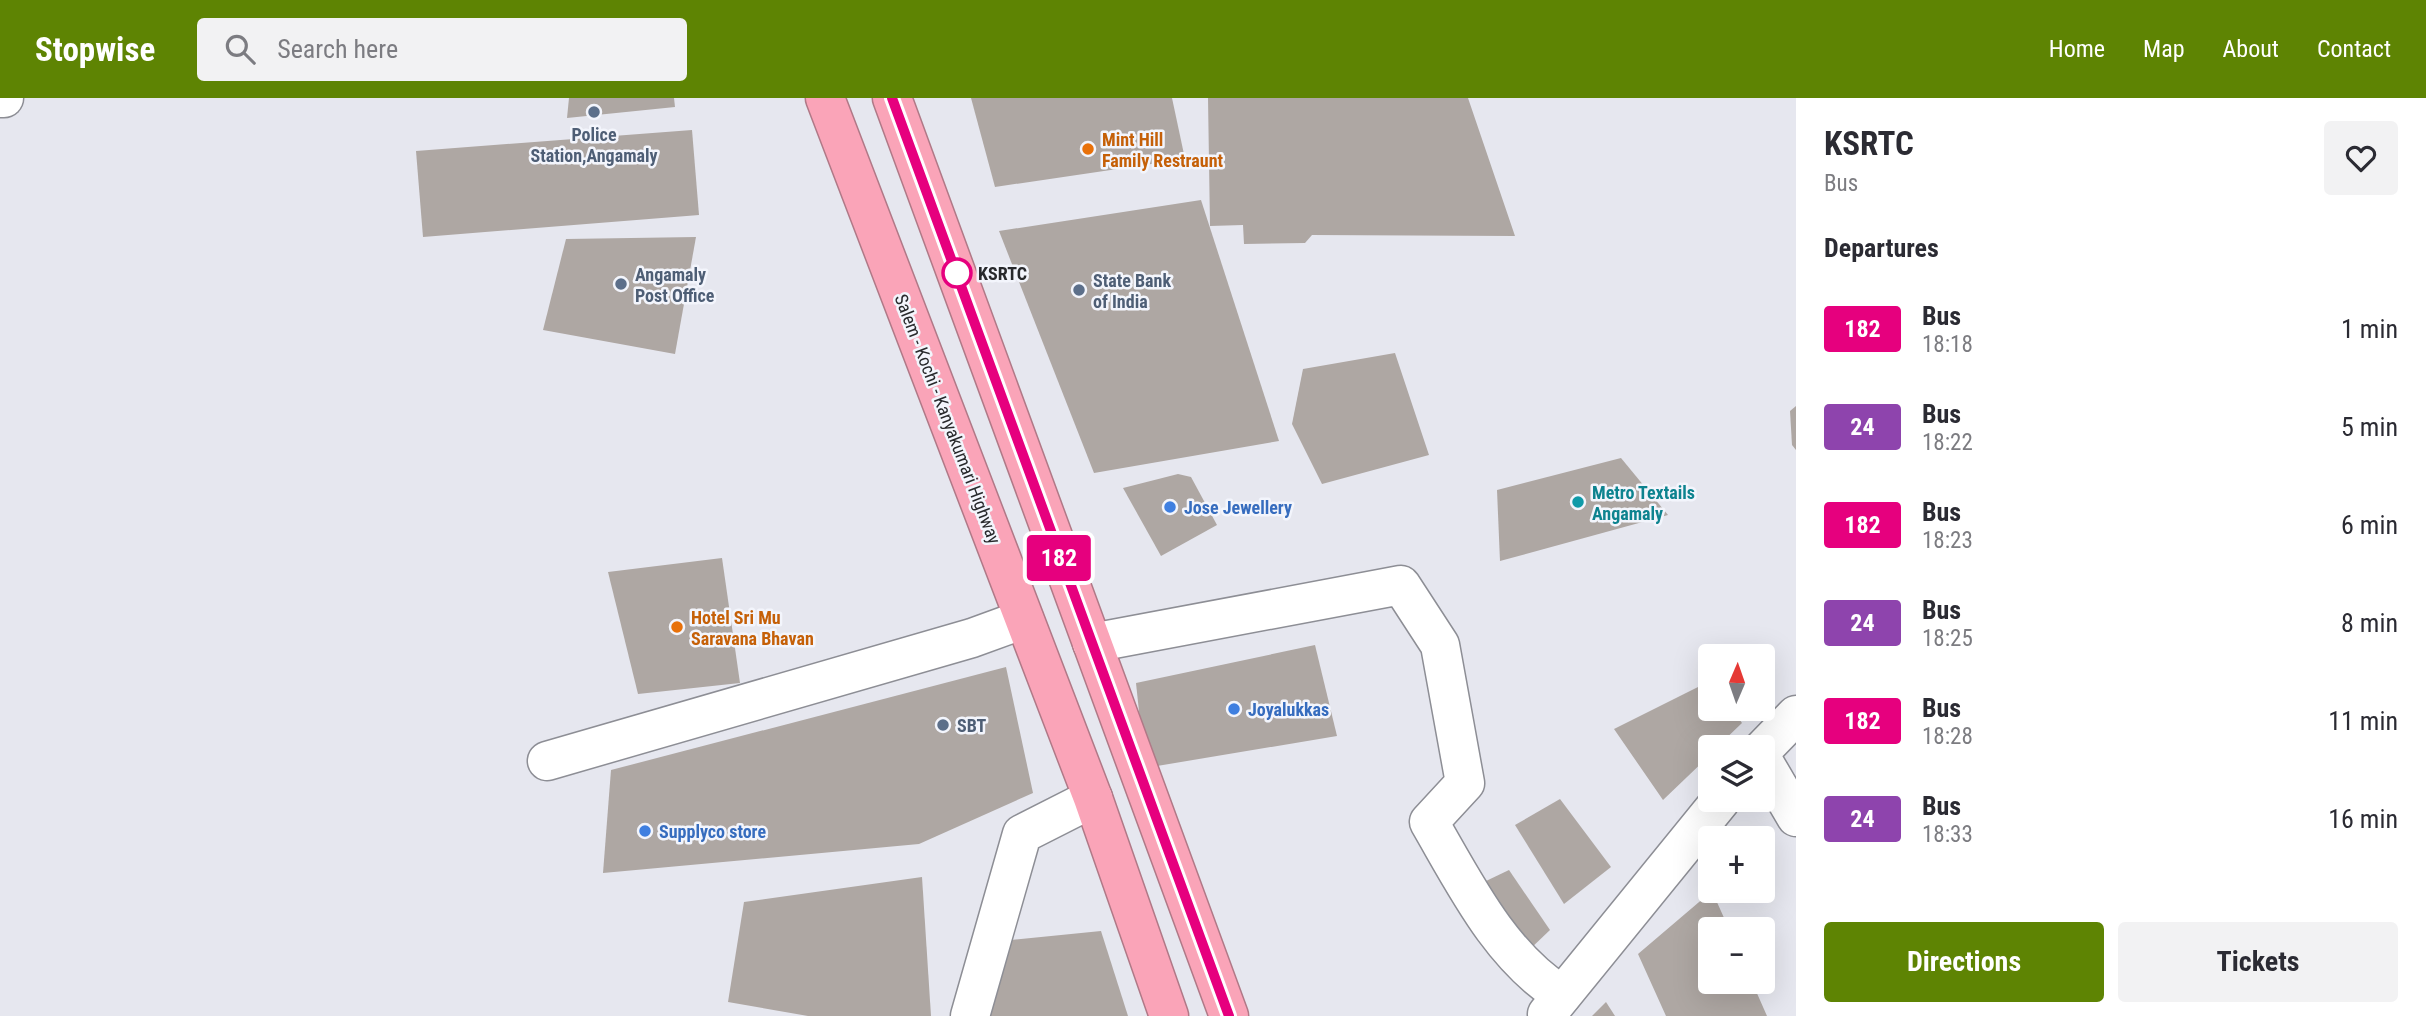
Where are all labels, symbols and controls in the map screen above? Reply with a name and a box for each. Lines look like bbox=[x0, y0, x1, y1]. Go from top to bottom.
search box bbox=[197, 18, 687, 81]
text: Stopwise bbox=[35, 30, 155, 69]
icon: search bbox=[221, 30, 259, 68]
text: Search here bbox=[277, 34, 398, 64]
text: Home bbox=[2049, 35, 2105, 63]
text: Map bbox=[2143, 35, 2185, 63]
text: About bbox=[2223, 35, 2279, 63]
text: Contact bbox=[2317, 35, 2391, 63]
marker: Police Station,Angamaly bbox=[586, 104, 602, 120]
button: heart bbox=[2324, 121, 2398, 195]
place label: Police Station,Angamaly bbox=[530, 124, 658, 166]
text: KSRTC bbox=[1824, 124, 1914, 163]
place label: Mint Hill Family Restraunt bbox=[1102, 129, 1223, 171]
marker: Mint Hill Family Restraunt bbox=[1080, 141, 1096, 157]
text: Bus bbox=[1824, 170, 1858, 197]
text: Departures bbox=[1824, 233, 1939, 263]
marker: KSRTC bbox=[942, 258, 972, 288]
place label: KSRTC bbox=[978, 263, 1027, 284]
place label: Angamaly Post Office bbox=[635, 264, 715, 306]
place label: State Bank of India bbox=[1093, 270, 1171, 312]
marker: Angamaly Post Office bbox=[613, 276, 629, 292]
marker: State Bank of India bbox=[1071, 282, 1087, 298]
street label: Salem - Kochi - Kanyakumari Highway bbox=[891, 291, 1006, 547]
text: Bus bbox=[1922, 301, 1961, 331]
text: 1 min bbox=[2341, 314, 2398, 344]
text: 182 bbox=[1844, 315, 1881, 343]
text: 18:18 bbox=[1922, 331, 1973, 358]
text: Bus bbox=[1922, 399, 1961, 429]
text: 5 min bbox=[2341, 412, 2398, 442]
text: 24 bbox=[1850, 413, 1875, 441]
text: 18:22 bbox=[1922, 429, 1973, 456]
place label: Metro Textails Angamaly bbox=[1592, 482, 1695, 524]
marker: Metro Textails Angamaly bbox=[1570, 494, 1586, 510]
place label: Jose Jewellery bbox=[1184, 497, 1292, 518]
text: Bus bbox=[1922, 497, 1961, 527]
marker: Jose Jewellery bbox=[1162, 499, 1178, 515]
text: 6 min bbox=[2341, 510, 2398, 540]
text: 182 bbox=[1844, 511, 1881, 539]
text: 18:23 bbox=[1922, 527, 1973, 554]
line badge: 182 bbox=[1019, 535, 1099, 581]
text: 182 bbox=[1041, 544, 1077, 572]
text: Bus bbox=[1922, 595, 1961, 625]
place label: Hotel Sri Mu Saravana Bhavan bbox=[691, 607, 814, 649]
text: 8 min bbox=[2341, 608, 2398, 638]
text: 24 bbox=[1850, 609, 1875, 637]
marker: Hotel Sri Mu Saravana Bhavan bbox=[669, 619, 685, 635]
text: 18:25 bbox=[1922, 625, 1973, 652]
north arrow bbox=[1698, 644, 1774, 721]
map controls bbox=[1698, 644, 1775, 994]
text: Bus bbox=[1922, 693, 1961, 723]
place label: Joyalukkas bbox=[1248, 699, 1329, 720]
marker: Joyalukkas bbox=[1226, 701, 1242, 717]
text: 11 min bbox=[2328, 706, 2398, 736]
text: 182 bbox=[1844, 707, 1881, 735]
place label: SBT bbox=[957, 715, 987, 736]
marker: SBT bbox=[935, 717, 951, 733]
text: 18:28 bbox=[1922, 723, 1973, 750]
button: layers bbox=[1698, 735, 1775, 812]
text: Bus bbox=[1922, 791, 1961, 821]
text: 16 min bbox=[2328, 804, 2398, 834]
text: 24 bbox=[1850, 805, 1875, 833]
place label: Supplyco store bbox=[659, 821, 766, 842]
text: 18:33 bbox=[1922, 821, 1973, 848]
marker: Supplyco store bbox=[637, 823, 653, 839]
button: + bbox=[1698, 826, 1775, 903]
button: − bbox=[1698, 917, 1775, 994]
button: Directions bbox=[1824, 922, 2104, 1002]
button: Tickets bbox=[2118, 922, 2398, 1002]

